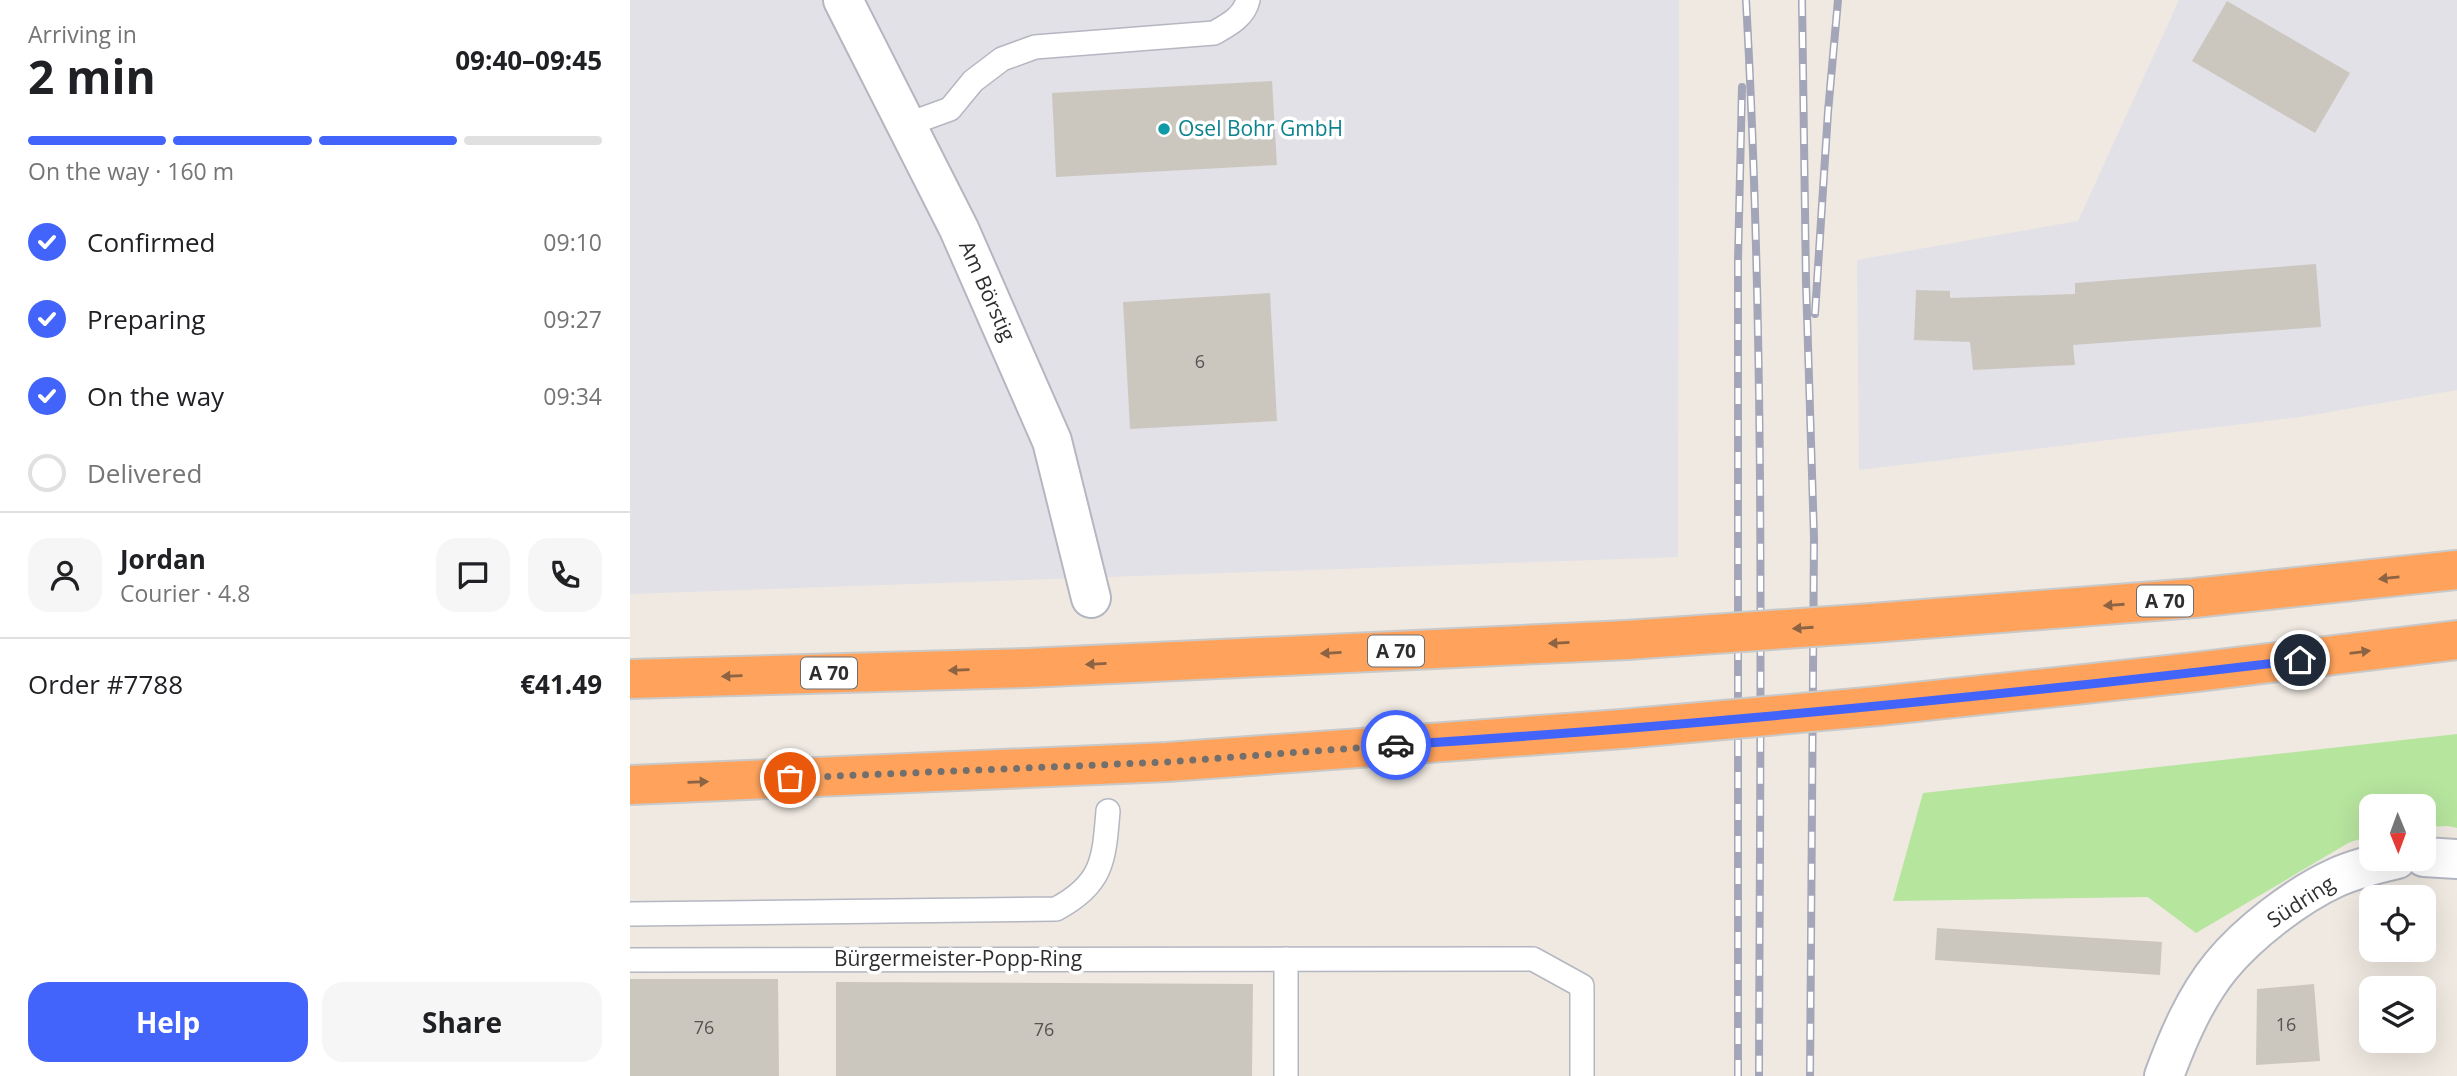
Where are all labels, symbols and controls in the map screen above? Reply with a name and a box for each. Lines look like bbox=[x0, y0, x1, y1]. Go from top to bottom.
text: Arriving in bbox=[28, 18, 137, 50]
text: 09:40–09:45 bbox=[455, 42, 602, 78]
text: 2 min bbox=[28, 45, 156, 107]
place label: Osel Bohr GmbH bbox=[1178, 114, 1343, 142]
marker: Osel Bohr GmbH bbox=[1156, 121, 1172, 137]
text: On the way · 160 m bbox=[28, 155, 234, 187]
icon: check bbox=[28, 223, 66, 261]
text: Confirmed bbox=[87, 224, 215, 260]
text: 09:10 bbox=[543, 226, 602, 258]
street label: Am Börstig bbox=[953, 236, 1022, 345]
icon: check bbox=[28, 300, 66, 338]
text: Preparing bbox=[87, 301, 205, 337]
text: 09:27 bbox=[543, 303, 602, 335]
house number: 6 bbox=[1195, 349, 1205, 373]
icon: check bbox=[28, 377, 66, 415]
text: On the way bbox=[87, 378, 224, 414]
text: 09:34 bbox=[543, 380, 602, 412]
text: Delivered bbox=[87, 455, 202, 491]
button: person bbox=[28, 538, 102, 612]
button: chat bbox=[436, 538, 510, 612]
button: phone bbox=[528, 538, 602, 612]
text: Jordan bbox=[120, 541, 206, 577]
one-way arrow bbox=[2378, 572, 2400, 583]
text: Courier · 4.8 bbox=[120, 577, 250, 609]
road number: A 70 bbox=[2137, 586, 2193, 616]
one-way arrow bbox=[2103, 599, 2125, 610]
one-way arrow bbox=[1792, 623, 1814, 634]
pin bbox=[2270, 630, 2330, 690]
road number: A 70 bbox=[1368, 636, 1424, 666]
one-way arrow bbox=[1547, 638, 1569, 649]
icon: home bbox=[2281, 641, 2319, 679]
one-way arrow bbox=[2349, 647, 2371, 658]
one-way arrow bbox=[1320, 648, 1342, 659]
road number: A 70 bbox=[801, 658, 857, 688]
one-way arrow bbox=[1085, 659, 1107, 670]
one-way arrow bbox=[948, 664, 970, 675]
text: Order #7788 bbox=[28, 666, 183, 702]
text: €41.49 bbox=[520, 666, 602, 702]
one-way arrow bbox=[720, 670, 742, 681]
courier bbox=[1361, 710, 1431, 780]
icon: car bbox=[1377, 726, 1415, 764]
pin bbox=[760, 748, 820, 808]
icon: bag bbox=[771, 759, 809, 797]
one-way arrow bbox=[687, 776, 709, 787]
north arrow bbox=[2359, 794, 2436, 872]
map controls bbox=[2359, 794, 2436, 1053]
street label: Südring bbox=[2261, 869, 2340, 933]
button: locate bbox=[2359, 885, 2436, 962]
street label: Bürgermeister-Popp-Ring bbox=[834, 944, 1082, 972]
button: layers bbox=[2359, 976, 2436, 1053]
button: Help bbox=[28, 982, 308, 1062]
button: Share bbox=[322, 982, 602, 1062]
house number: 16 bbox=[2276, 1012, 2296, 1036]
house number: 76 bbox=[694, 1015, 714, 1039]
house number: 76 bbox=[1034, 1017, 1054, 1041]

